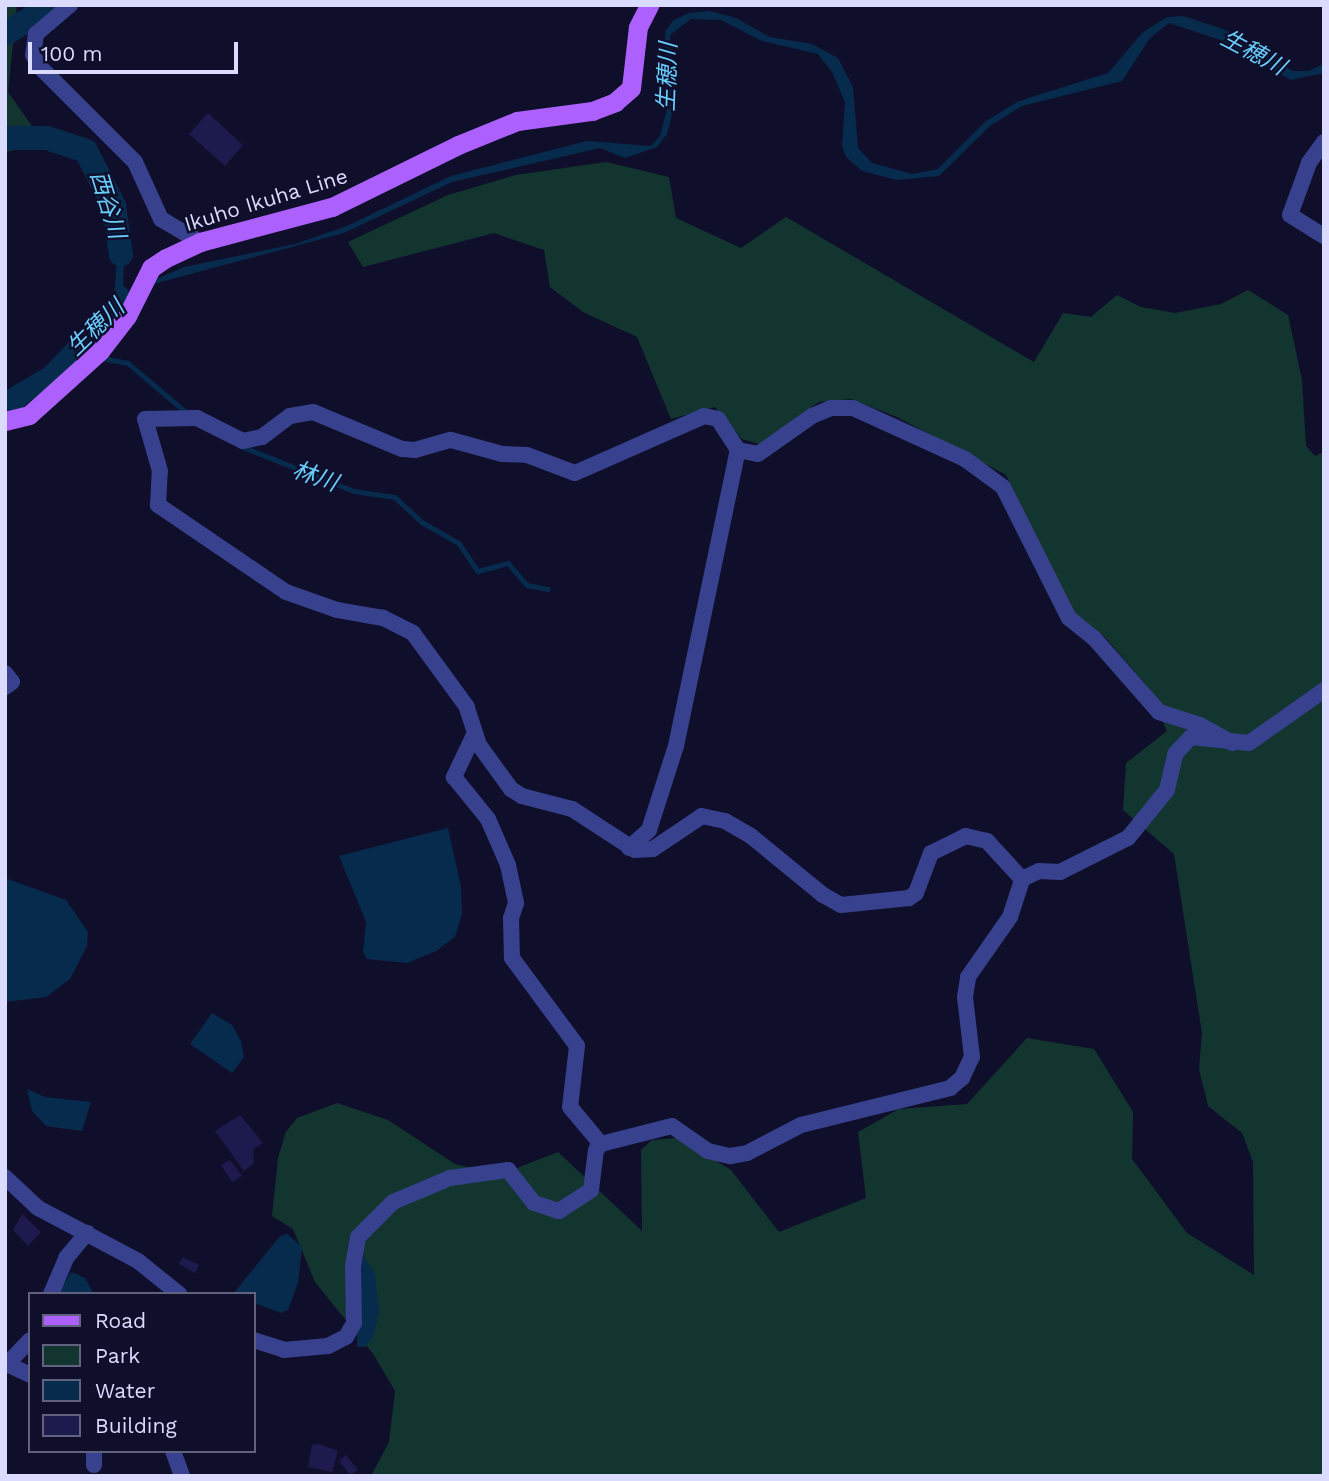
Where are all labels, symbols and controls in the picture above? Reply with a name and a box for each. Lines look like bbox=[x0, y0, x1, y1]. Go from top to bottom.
water label: 生穂川 bbox=[1216, 25, 1290, 81]
scale bar bbox=[32, 28, 242, 72]
text: 100 m bbox=[41, 41, 103, 66]
water label: 生穂川 bbox=[653, 42, 683, 112]
street label: Ikuho Ikuha Line bbox=[181, 163, 351, 237]
water label: 西谷川 bbox=[84, 168, 130, 242]
water label: 生穂川 bbox=[62, 294, 130, 362]
water label: 林川 bbox=[289, 456, 341, 498]
legend bbox=[28, 1292, 256, 1453]
text: Road bbox=[95, 1308, 146, 1333]
text: Park bbox=[95, 1343, 140, 1368]
text: Water bbox=[95, 1378, 155, 1403]
text: Building bbox=[95, 1413, 177, 1438]

